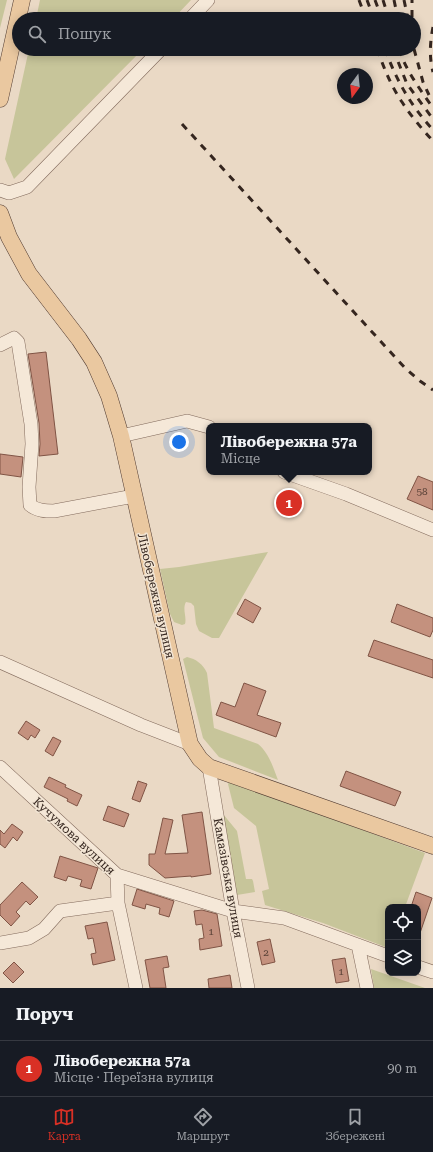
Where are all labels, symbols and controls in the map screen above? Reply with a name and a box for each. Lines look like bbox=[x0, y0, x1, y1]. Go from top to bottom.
search box bbox=[12, 12, 421, 56]
icon: search bbox=[26, 23, 48, 45]
text: Пошук bbox=[58, 25, 111, 43]
north arrow bbox=[337, 68, 373, 104]
popup bbox=[206, 423, 372, 475]
your location bbox=[169, 432, 189, 452]
text: Лівобережна 57а bbox=[221, 433, 357, 451]
text: Місце bbox=[221, 451, 260, 466]
house number: 58 bbox=[416, 486, 428, 497]
pin: 1 bbox=[276, 488, 302, 518]
street label: Лівобережна вулиця bbox=[135, 532, 177, 660]
street label: Кучумова вулиця bbox=[30, 794, 118, 878]
street label: Камазівська вулиця bbox=[211, 817, 245, 939]
map controls bbox=[385, 904, 421, 976]
button: locate bbox=[385, 904, 421, 940]
house number: 1 bbox=[208, 926, 214, 937]
button: layers bbox=[385, 940, 421, 976]
house number: 2 bbox=[263, 947, 269, 958]
house number: 1 bbox=[338, 966, 344, 977]
text: Поруч bbox=[16, 1004, 73, 1024]
text: Лівобережна 57а bbox=[54, 1052, 190, 1070]
text: 1 bbox=[25, 1061, 33, 1076]
text: 90 m bbox=[387, 1061, 417, 1076]
text: Місце · Переїзна вулиця bbox=[54, 1070, 214, 1085]
tab: Карта bbox=[48, 1106, 81, 1143]
tab: Маршрут bbox=[176, 1106, 230, 1143]
tab: Збережені bbox=[325, 1106, 385, 1143]

